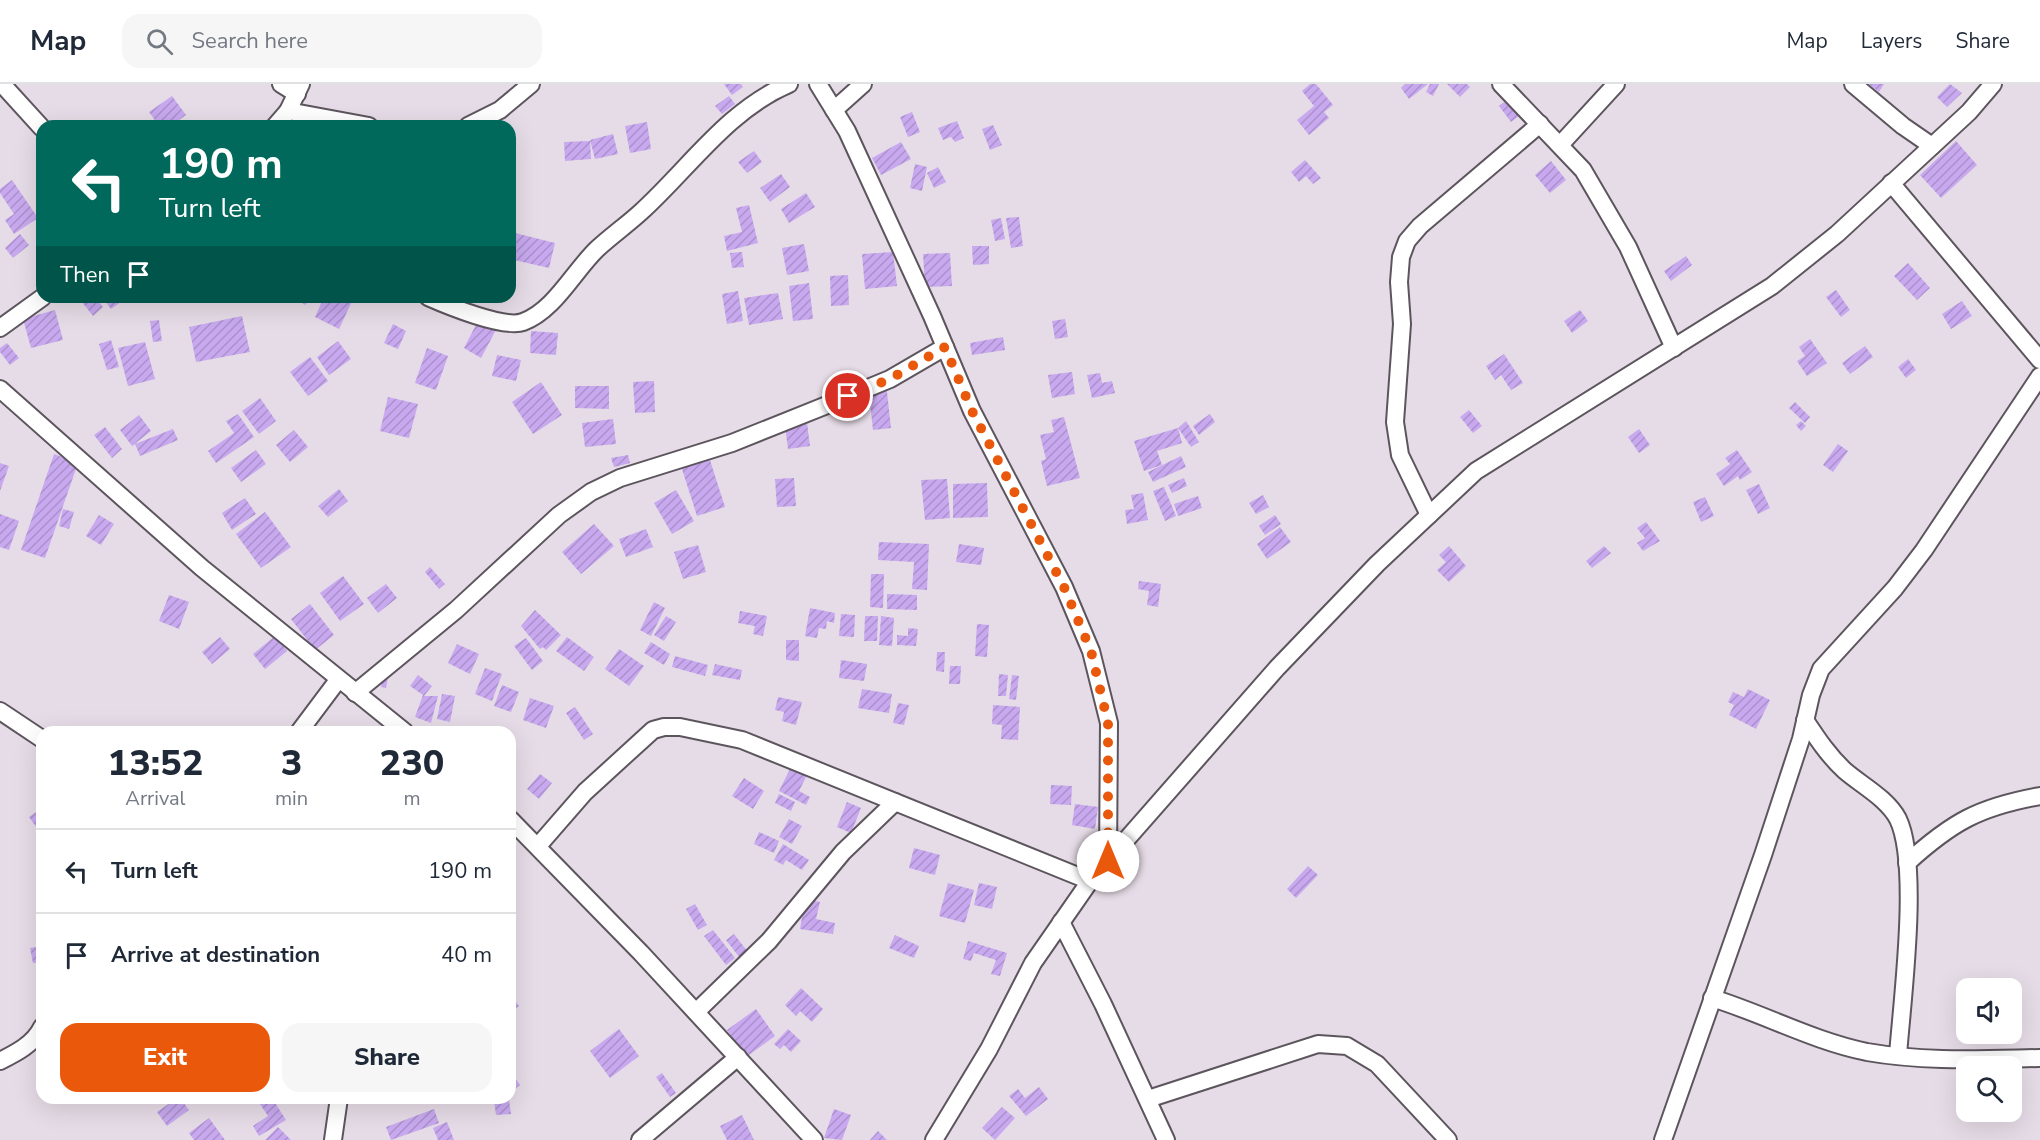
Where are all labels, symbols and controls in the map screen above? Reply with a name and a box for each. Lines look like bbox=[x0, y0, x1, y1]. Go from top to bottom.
search box bbox=[122, 14, 542, 68]
text: Map bbox=[30, 22, 86, 60]
icon: search bbox=[143, 25, 176, 58]
text: Search here bbox=[191, 26, 308, 56]
text: Map bbox=[1786, 27, 1828, 55]
text: Layers bbox=[1861, 27, 1922, 55]
text: Share bbox=[1955, 27, 2010, 55]
text: 190 m bbox=[159, 136, 283, 193]
icon: left bbox=[60, 144, 138, 222]
text: Turn left bbox=[159, 190, 260, 227]
icon: arrive bbox=[122, 258, 155, 291]
text: Then bbox=[60, 260, 110, 290]
pin bbox=[822, 370, 873, 421]
icon: arrive bbox=[831, 379, 864, 412]
text: 13:52 bbox=[108, 739, 203, 788]
text: 3 bbox=[281, 739, 302, 788]
text: 230 bbox=[380, 739, 444, 788]
text: Arrival bbox=[125, 785, 186, 812]
text: min bbox=[275, 785, 308, 812]
text: m bbox=[403, 785, 421, 812]
position arrow bbox=[1076, 829, 1140, 893]
icon: left bbox=[60, 855, 93, 888]
text: Turn left bbox=[111, 856, 198, 886]
text: 190 m bbox=[428, 856, 492, 886]
icon: arrive bbox=[60, 939, 93, 972]
text: Arrive at destination bbox=[111, 940, 320, 970]
text: 40 m bbox=[441, 940, 492, 970]
map controls bbox=[1956, 978, 2022, 1122]
button: sound bbox=[1956, 978, 2022, 1044]
button: Exit bbox=[60, 1023, 270, 1092]
button: Share bbox=[282, 1023, 492, 1092]
button: search bbox=[1956, 1056, 2022, 1122]

